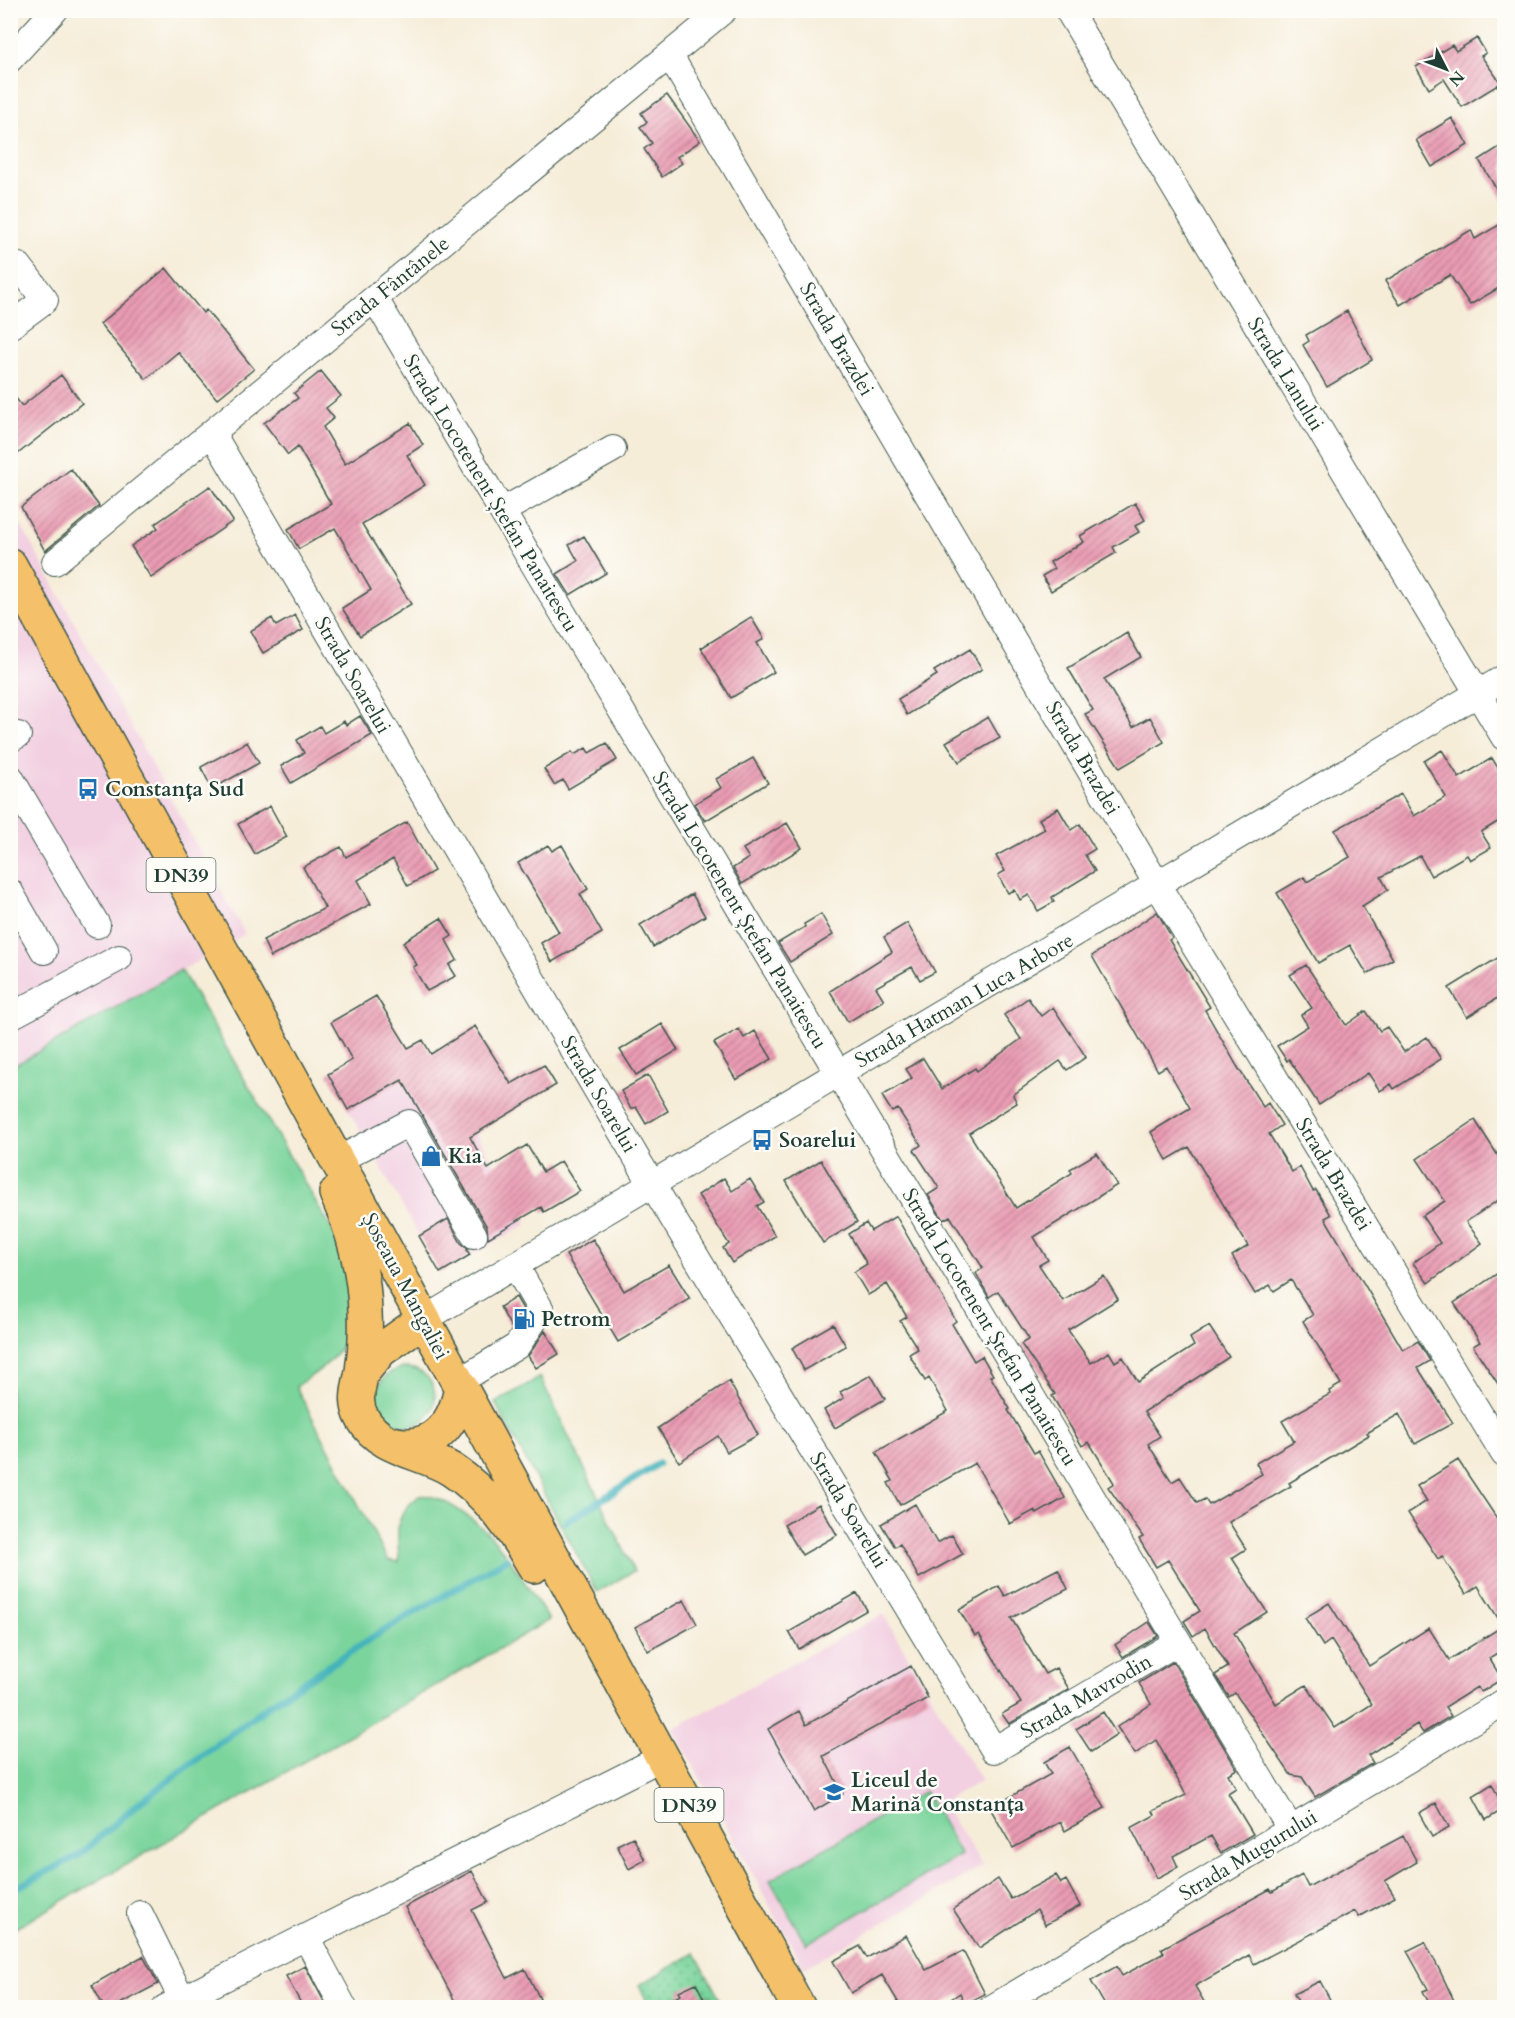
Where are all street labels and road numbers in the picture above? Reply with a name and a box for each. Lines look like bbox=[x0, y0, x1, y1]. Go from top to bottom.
street label: Strada Fântânele bbox=[325, 230, 456, 343]
street label: Strada Brazdei bbox=[792, 277, 881, 401]
street label: Strada Lanului bbox=[1240, 312, 1331, 437]
street label: Strada Locotenent Ștefan Panaitescu bbox=[396, 349, 585, 637]
street label: Strada Soarelui bbox=[307, 611, 398, 739]
street label: Strada Brazdei bbox=[1038, 696, 1127, 820]
street label: Strada Locotenent Ștefan Panaitescu bbox=[645, 766, 834, 1054]
road number: DN39 bbox=[146, 858, 216, 892]
street label: Strada Hatman Luca Arbore bbox=[849, 926, 1079, 1075]
street label: Strada Soarelui bbox=[553, 1030, 644, 1158]
street label: Strada Brazdei bbox=[1288, 1112, 1379, 1236]
street label: Strada Locotenent Ștefan Panaitescu bbox=[895, 1183, 1084, 1471]
street label: Șoseaua Mangaliei bbox=[355, 1208, 456, 1365]
street label: Strada Soarelui bbox=[802, 1447, 895, 1574]
street label: Strada Mavrodin bbox=[1015, 1647, 1157, 1746]
road number: DN39 bbox=[654, 1788, 724, 1822]
street label: Strada Mugurului bbox=[1174, 1803, 1323, 1908]

